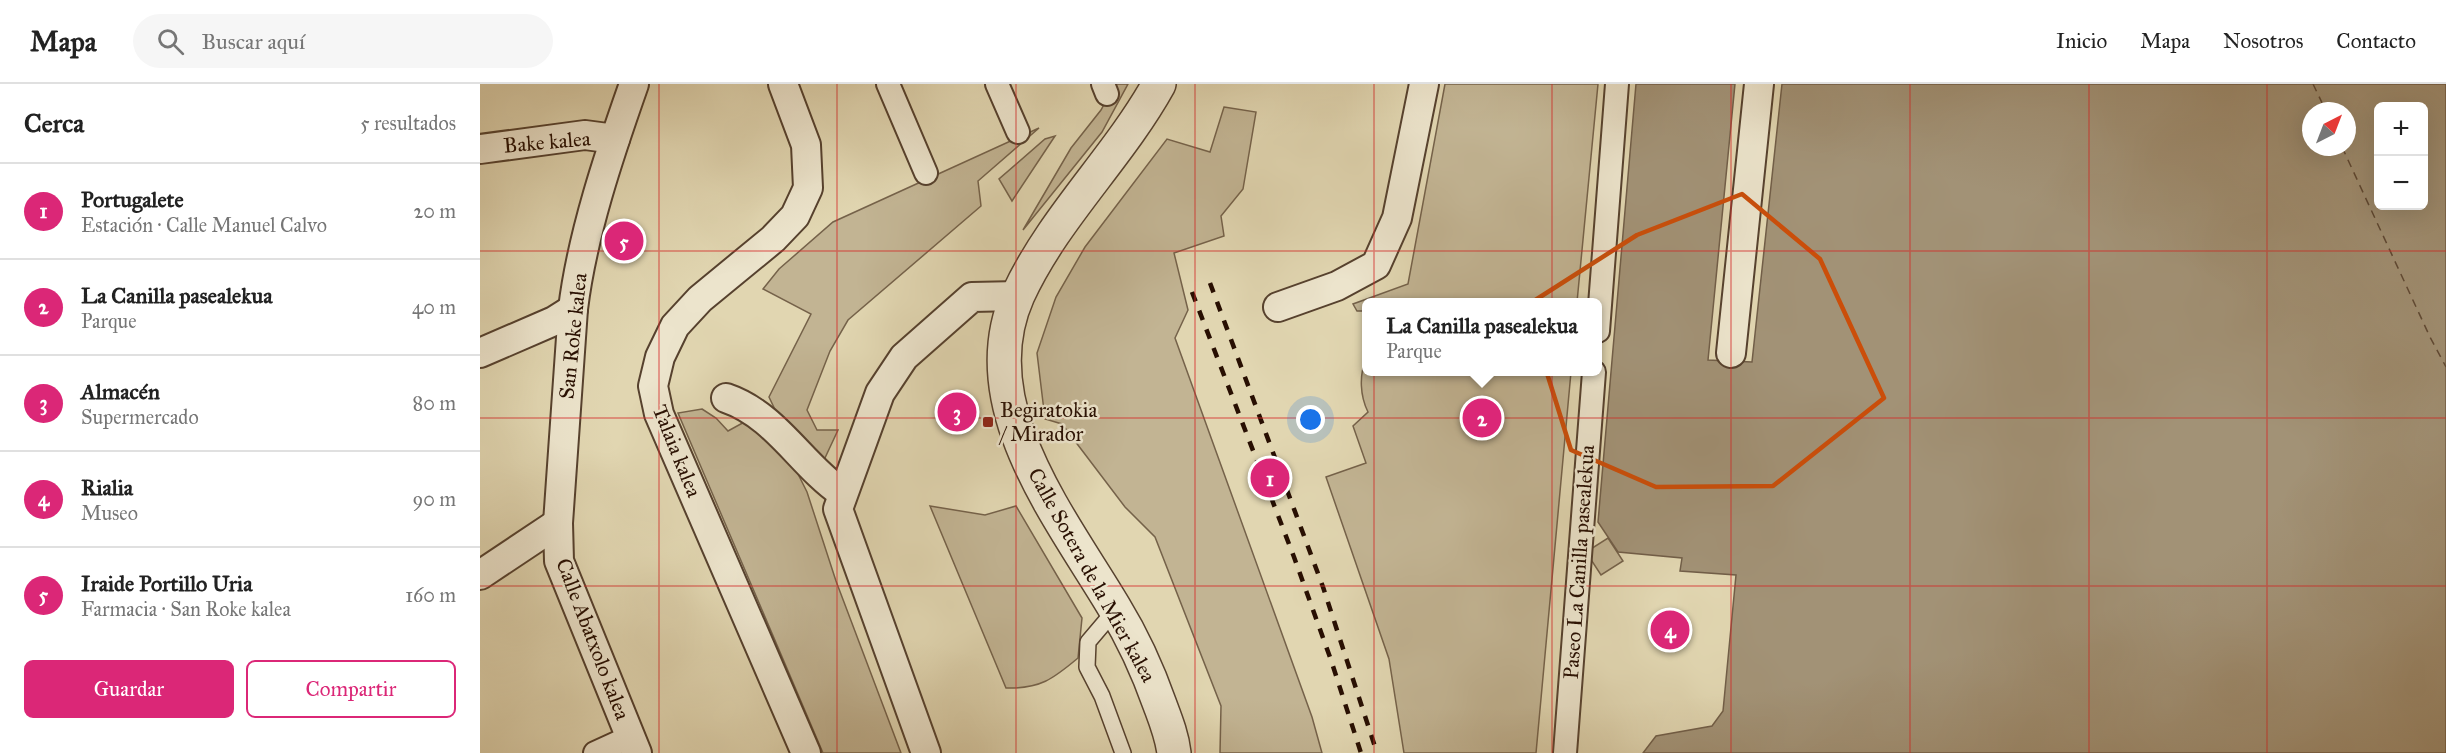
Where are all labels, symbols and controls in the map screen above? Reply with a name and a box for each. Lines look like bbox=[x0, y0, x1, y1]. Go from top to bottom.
search box bbox=[133, 14, 553, 68]
text: Mapa bbox=[30, 24, 97, 59]
icon: search bbox=[154, 25, 187, 58]
text: Buscar aquí bbox=[202, 28, 305, 55]
text: Inicio bbox=[2056, 28, 2107, 54]
text: Mapa bbox=[2140, 28, 2190, 54]
text: Nosotros bbox=[2223, 28, 2303, 54]
text: Contacto bbox=[2336, 28, 2416, 54]
north arrow bbox=[2302, 102, 2356, 156]
map controls bbox=[2374, 102, 2428, 210]
button: + bbox=[2374, 102, 2428, 156]
text: Cerca bbox=[24, 107, 84, 139]
text: 5 resultados bbox=[360, 111, 456, 135]
street label: Bake kalea bbox=[502, 125, 592, 159]
button: − bbox=[2374, 156, 2428, 210]
text: Portugalete bbox=[81, 186, 184, 213]
text: 1 bbox=[40, 199, 47, 223]
text: 20 m bbox=[413, 199, 456, 223]
text: Estación · Calle Manuel Calvo bbox=[81, 213, 327, 237]
pin: 5 bbox=[604, 218, 644, 264]
street label: San Roke kalea bbox=[553, 271, 593, 400]
text: La Canilla pasealekua bbox=[81, 282, 272, 309]
text: 2 bbox=[39, 295, 48, 319]
text: 40 m bbox=[412, 295, 456, 319]
popup bbox=[1362, 298, 1602, 376]
text: Parque bbox=[81, 309, 137, 333]
text: La Canilla pasealekua bbox=[1386, 312, 1578, 339]
text: Parque bbox=[1386, 339, 1442, 363]
text: Almacén bbox=[81, 378, 160, 405]
pin: 3 bbox=[938, 390, 976, 434]
text: 3 bbox=[40, 391, 48, 415]
text: 80 m bbox=[413, 391, 456, 415]
pin: 2 bbox=[1462, 396, 1502, 440]
place label: Begiratokia / Mirador bbox=[998, 397, 1098, 447]
street label: Talaia kalea bbox=[647, 401, 707, 501]
text: Supermercado bbox=[81, 405, 199, 429]
your location bbox=[1296, 405, 1325, 434]
marker: Begiratokia / Mirador bbox=[981, 415, 995, 429]
street label: Paseo La Canilla pasealekua bbox=[1558, 444, 1600, 680]
pin: 1 bbox=[1250, 456, 1290, 500]
street label: Calle Sotera de la Mier kalea bbox=[1022, 463, 1162, 687]
text: Rialia bbox=[81, 474, 133, 501]
text: 4 bbox=[38, 487, 49, 511]
text: 90 m bbox=[413, 487, 456, 511]
text: Museo bbox=[81, 501, 138, 525]
street label: Calle Abatxolo kalea bbox=[550, 555, 636, 724]
text: Iraide Portillo Uria bbox=[81, 570, 252, 597]
text: 5 bbox=[39, 583, 48, 607]
text: 160 m bbox=[405, 583, 456, 607]
text: Farmacia · San Roke kalea bbox=[81, 597, 291, 621]
pin: 4 bbox=[1650, 608, 1690, 652]
button: Guardar bbox=[24, 660, 234, 718]
button: Compartir bbox=[246, 660, 456, 718]

